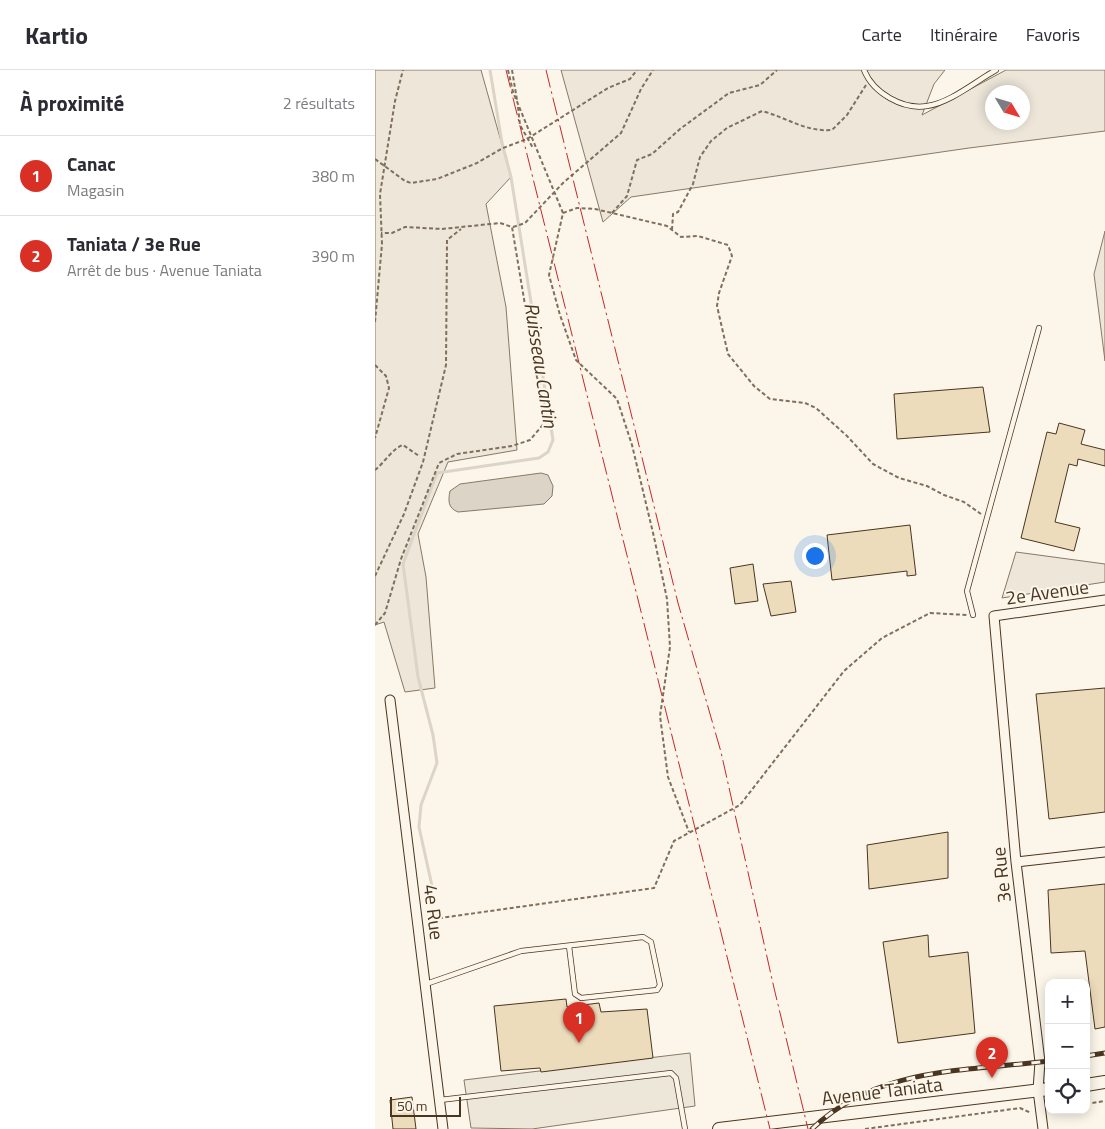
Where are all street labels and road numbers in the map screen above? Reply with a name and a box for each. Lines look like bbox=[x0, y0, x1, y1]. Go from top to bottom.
street label: 2e Avenue bbox=[1003, 571, 1090, 612]
street label: 3e Rue bbox=[983, 846, 1018, 904]
street label: 4e Rue bbox=[417, 883, 452, 941]
street label: Avenue Taniata bbox=[820, 1069, 944, 1112]

